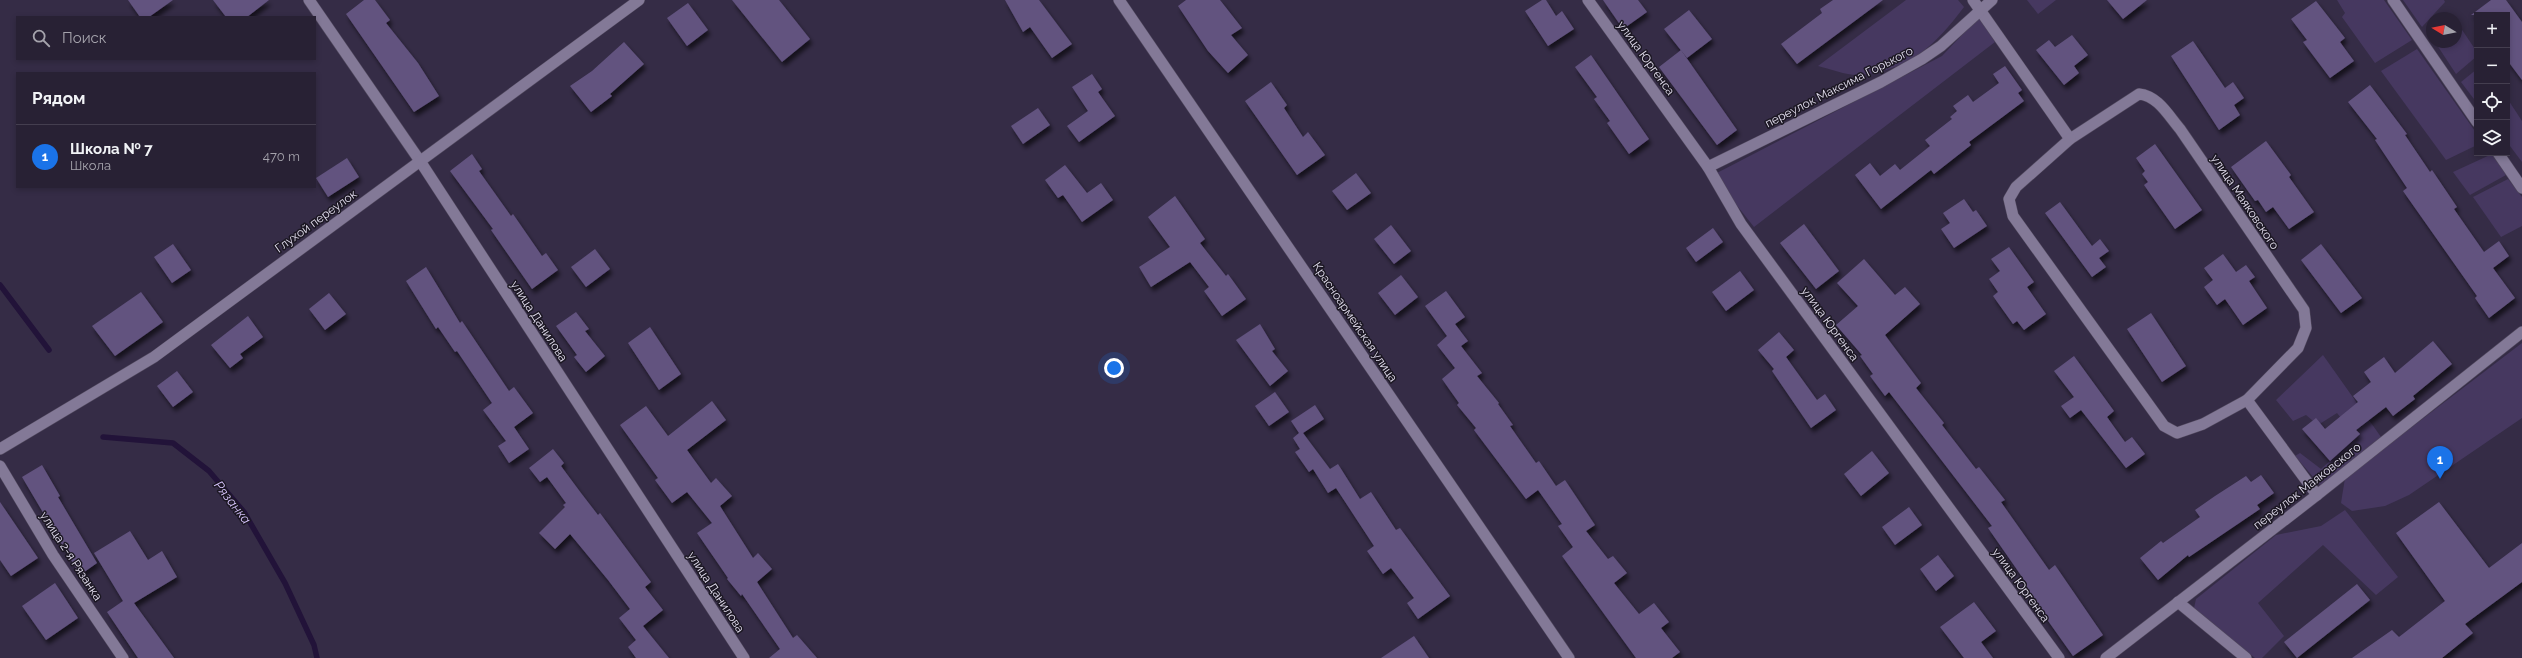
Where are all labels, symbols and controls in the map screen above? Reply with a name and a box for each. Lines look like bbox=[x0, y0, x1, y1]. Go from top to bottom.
north arrow bbox=[2426, 12, 2462, 48]
map controls bbox=[2474, 12, 2510, 156]
button: + bbox=[2474, 12, 2510, 48]
search box bbox=[16, 16, 316, 60]
street label: улица Юргенса bbox=[1614, 18, 1678, 98]
icon: search bbox=[30, 27, 52, 49]
text: Поиск bbox=[62, 29, 107, 47]
street label: переулок Максима Горького bbox=[1763, 43, 1915, 131]
button: − bbox=[2474, 48, 2510, 84]
button: locate bbox=[2474, 84, 2510, 120]
text: Рядом bbox=[32, 88, 85, 108]
button: layers bbox=[2474, 120, 2510, 156]
text: Школа № 7 bbox=[70, 140, 153, 158]
text: 1 bbox=[42, 149, 48, 164]
text: 470 m bbox=[263, 149, 300, 164]
street label: улица Маяковского bbox=[2208, 152, 2282, 252]
text: Школа bbox=[70, 158, 111, 173]
street label: Глухой переулок bbox=[272, 187, 360, 255]
street label: Красноармейская улица bbox=[1310, 260, 1400, 384]
street label: улица Данилова bbox=[508, 278, 570, 364]
street label: улица Юргенса bbox=[1798, 284, 1862, 364]
your location bbox=[1104, 358, 1124, 378]
street label: переулок Маяковского bbox=[2251, 440, 2363, 532]
pin: 1 bbox=[2427, 446, 2453, 479]
water label: Рязанка bbox=[211, 478, 254, 527]
street label: улица 2-я Рязанка bbox=[37, 509, 105, 603]
street label: улица Юргенса bbox=[1989, 545, 2053, 625]
street label: улица Данилова bbox=[685, 549, 747, 635]

